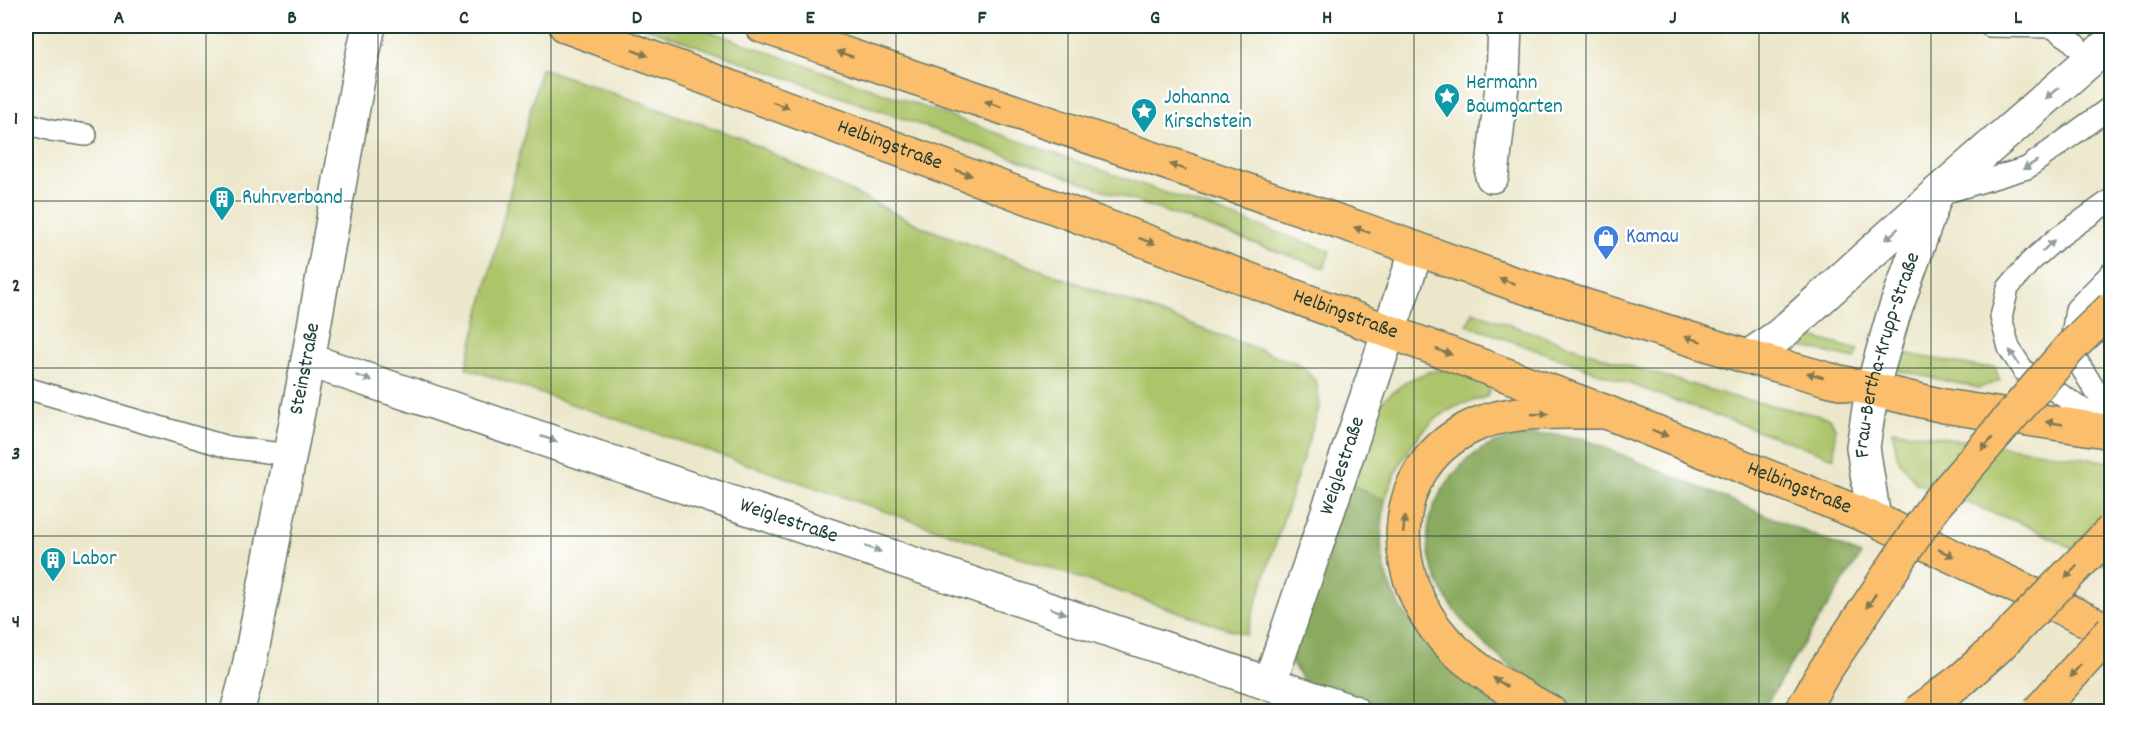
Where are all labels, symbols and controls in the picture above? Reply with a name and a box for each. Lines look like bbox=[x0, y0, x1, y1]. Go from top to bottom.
text: A bbox=[114, 5, 125, 33]
text: B bbox=[287, 5, 297, 33]
text: C bbox=[459, 5, 469, 33]
text: D bbox=[632, 5, 643, 33]
text: E bbox=[805, 5, 815, 33]
text: F bbox=[978, 5, 988, 33]
text: G bbox=[1150, 5, 1160, 33]
text: H bbox=[1322, 5, 1332, 33]
text: I bbox=[1497, 5, 1504, 33]
text: J bbox=[1669, 5, 1677, 33]
text: K bbox=[1840, 5, 1850, 33]
text: L bbox=[2014, 5, 2023, 33]
one-way arrow bbox=[631, 49, 649, 58]
one-way arrow bbox=[836, 49, 854, 58]
place label: Hermann Baumgarten bbox=[1466, 69, 1563, 123]
place icon: Hermann Baumgarten bbox=[1432, 81, 1462, 119]
place label: Johanna Kirschstein bbox=[1164, 84, 1252, 138]
one-way arrow bbox=[2044, 87, 2060, 100]
place icon: Johanna Kirschstein bbox=[1129, 96, 1159, 134]
one-way arrow bbox=[984, 99, 1002, 109]
one-way arrow bbox=[772, 101, 790, 110]
text: 1 bbox=[14, 106, 18, 134]
street label: Helbingstraße bbox=[832, 113, 946, 179]
one-way arrow bbox=[2021, 160, 2038, 170]
one-way arrow bbox=[1169, 162, 1187, 171]
one-way arrow bbox=[955, 168, 973, 178]
building icon: Ruhrverband bbox=[207, 184, 237, 222]
place label: Ruhrverband bbox=[242, 184, 343, 214]
shop icon: Kamau bbox=[1591, 223, 1621, 261]
place label: Kamau bbox=[1626, 223, 1679, 253]
one-way arrow bbox=[1353, 224, 1371, 234]
one-way arrow bbox=[1885, 227, 1900, 240]
one-way arrow bbox=[1138, 236, 1156, 246]
one-way arrow bbox=[2040, 240, 2055, 253]
street label: Frau-Bertha-Krupp-Straße bbox=[1848, 248, 1929, 460]
text: 2 bbox=[12, 273, 20, 301]
one-way arrow bbox=[1498, 276, 1516, 285]
street label: Helbingstraße bbox=[1288, 282, 1402, 348]
street label: Steinstraße bbox=[283, 321, 329, 418]
one-way arrow bbox=[1684, 334, 1702, 344]
one-way arrow bbox=[1436, 347, 1454, 357]
one-way arrow bbox=[2009, 349, 2020, 365]
one-way arrow bbox=[1806, 370, 1824, 379]
one-way arrow bbox=[355, 374, 373, 383]
one-way arrow bbox=[1530, 409, 1549, 418]
street label: Weiglestraße bbox=[1313, 413, 1374, 519]
one-way arrow bbox=[2044, 419, 2063, 428]
one-way arrow bbox=[1651, 429, 1669, 439]
one-way arrow bbox=[540, 435, 558, 445]
one-way arrow bbox=[1981, 436, 1994, 452]
text: 3 bbox=[12, 441, 20, 469]
street label: Helbingstraße bbox=[1742, 455, 1856, 523]
street label: Weiglestraße bbox=[735, 491, 842, 552]
one-way arrow bbox=[1399, 515, 1409, 534]
one-way arrow bbox=[864, 544, 882, 554]
building icon: Labor bbox=[38, 545, 68, 583]
place label: Labor bbox=[72, 545, 117, 575]
one-way arrow bbox=[1937, 549, 1954, 558]
one-way arrow bbox=[2064, 565, 2078, 579]
one-way arrow bbox=[1866, 592, 1877, 609]
one-way arrow bbox=[1049, 607, 1067, 616]
text: 4 bbox=[12, 609, 20, 637]
one-way arrow bbox=[2068, 663, 2082, 677]
one-way arrow bbox=[1492, 676, 1508, 688]

